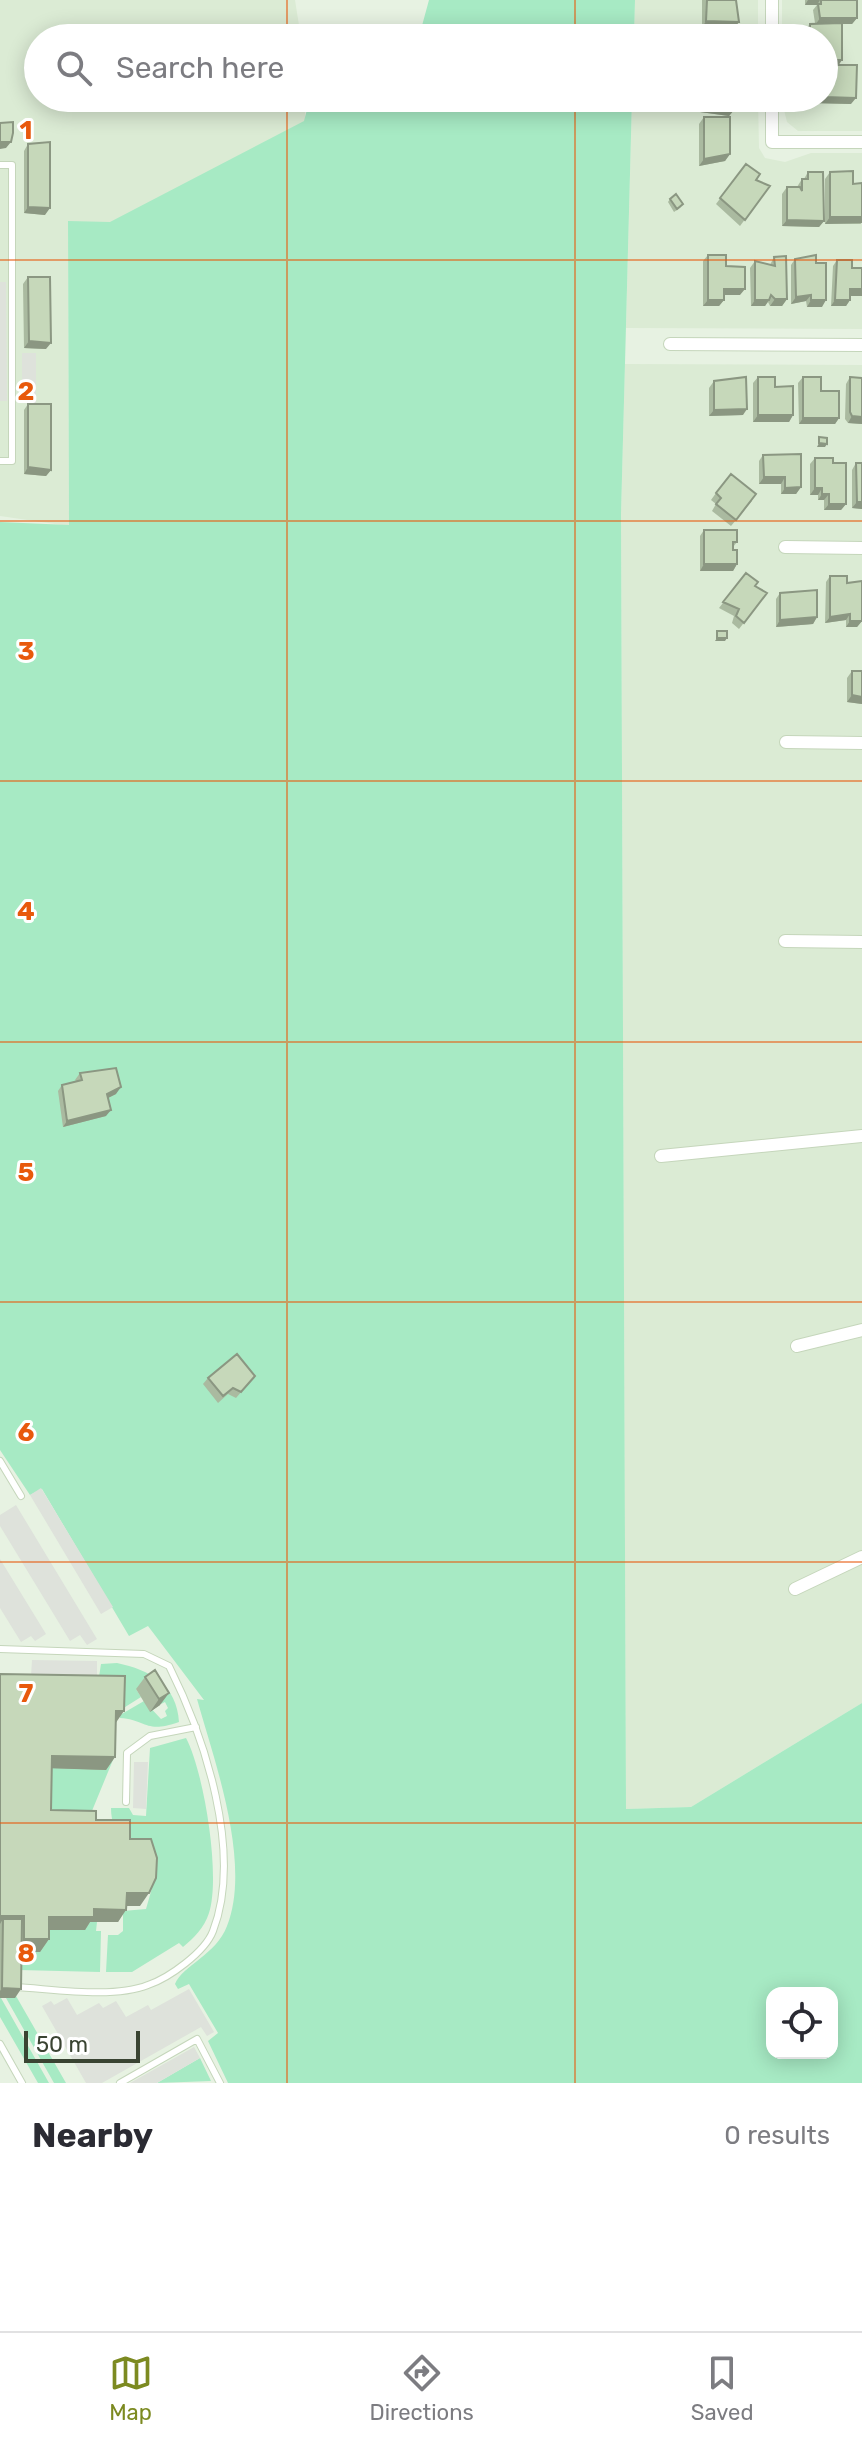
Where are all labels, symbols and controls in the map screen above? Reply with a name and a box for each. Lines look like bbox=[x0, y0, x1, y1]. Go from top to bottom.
search box bbox=[24, 24, 838, 112]
icon: search bbox=[52, 46, 96, 90]
text: Search here bbox=[116, 50, 284, 86]
text: 1 bbox=[20, 115, 32, 146]
text: 2 bbox=[18, 376, 34, 407]
text: 3 bbox=[17, 636, 35, 667]
text: 4 bbox=[17, 896, 35, 927]
text: 5 bbox=[18, 1157, 34, 1188]
text: 6 bbox=[18, 1417, 35, 1448]
text: 7 bbox=[19, 1678, 34, 1709]
text: 8 bbox=[17, 1938, 35, 1969]
map controls bbox=[766, 1987, 838, 2059]
button: locate bbox=[766, 1987, 838, 2059]
scale bar bbox=[24, 2027, 140, 2063]
text: 50 m bbox=[36, 2031, 88, 2058]
text: Nearby bbox=[32, 2115, 153, 2156]
text: 0 results bbox=[724, 2120, 830, 2151]
tab: Map bbox=[109, 2351, 153, 2426]
tab: Directions bbox=[370, 2351, 474, 2426]
tab: Saved bbox=[691, 2351, 754, 2426]

